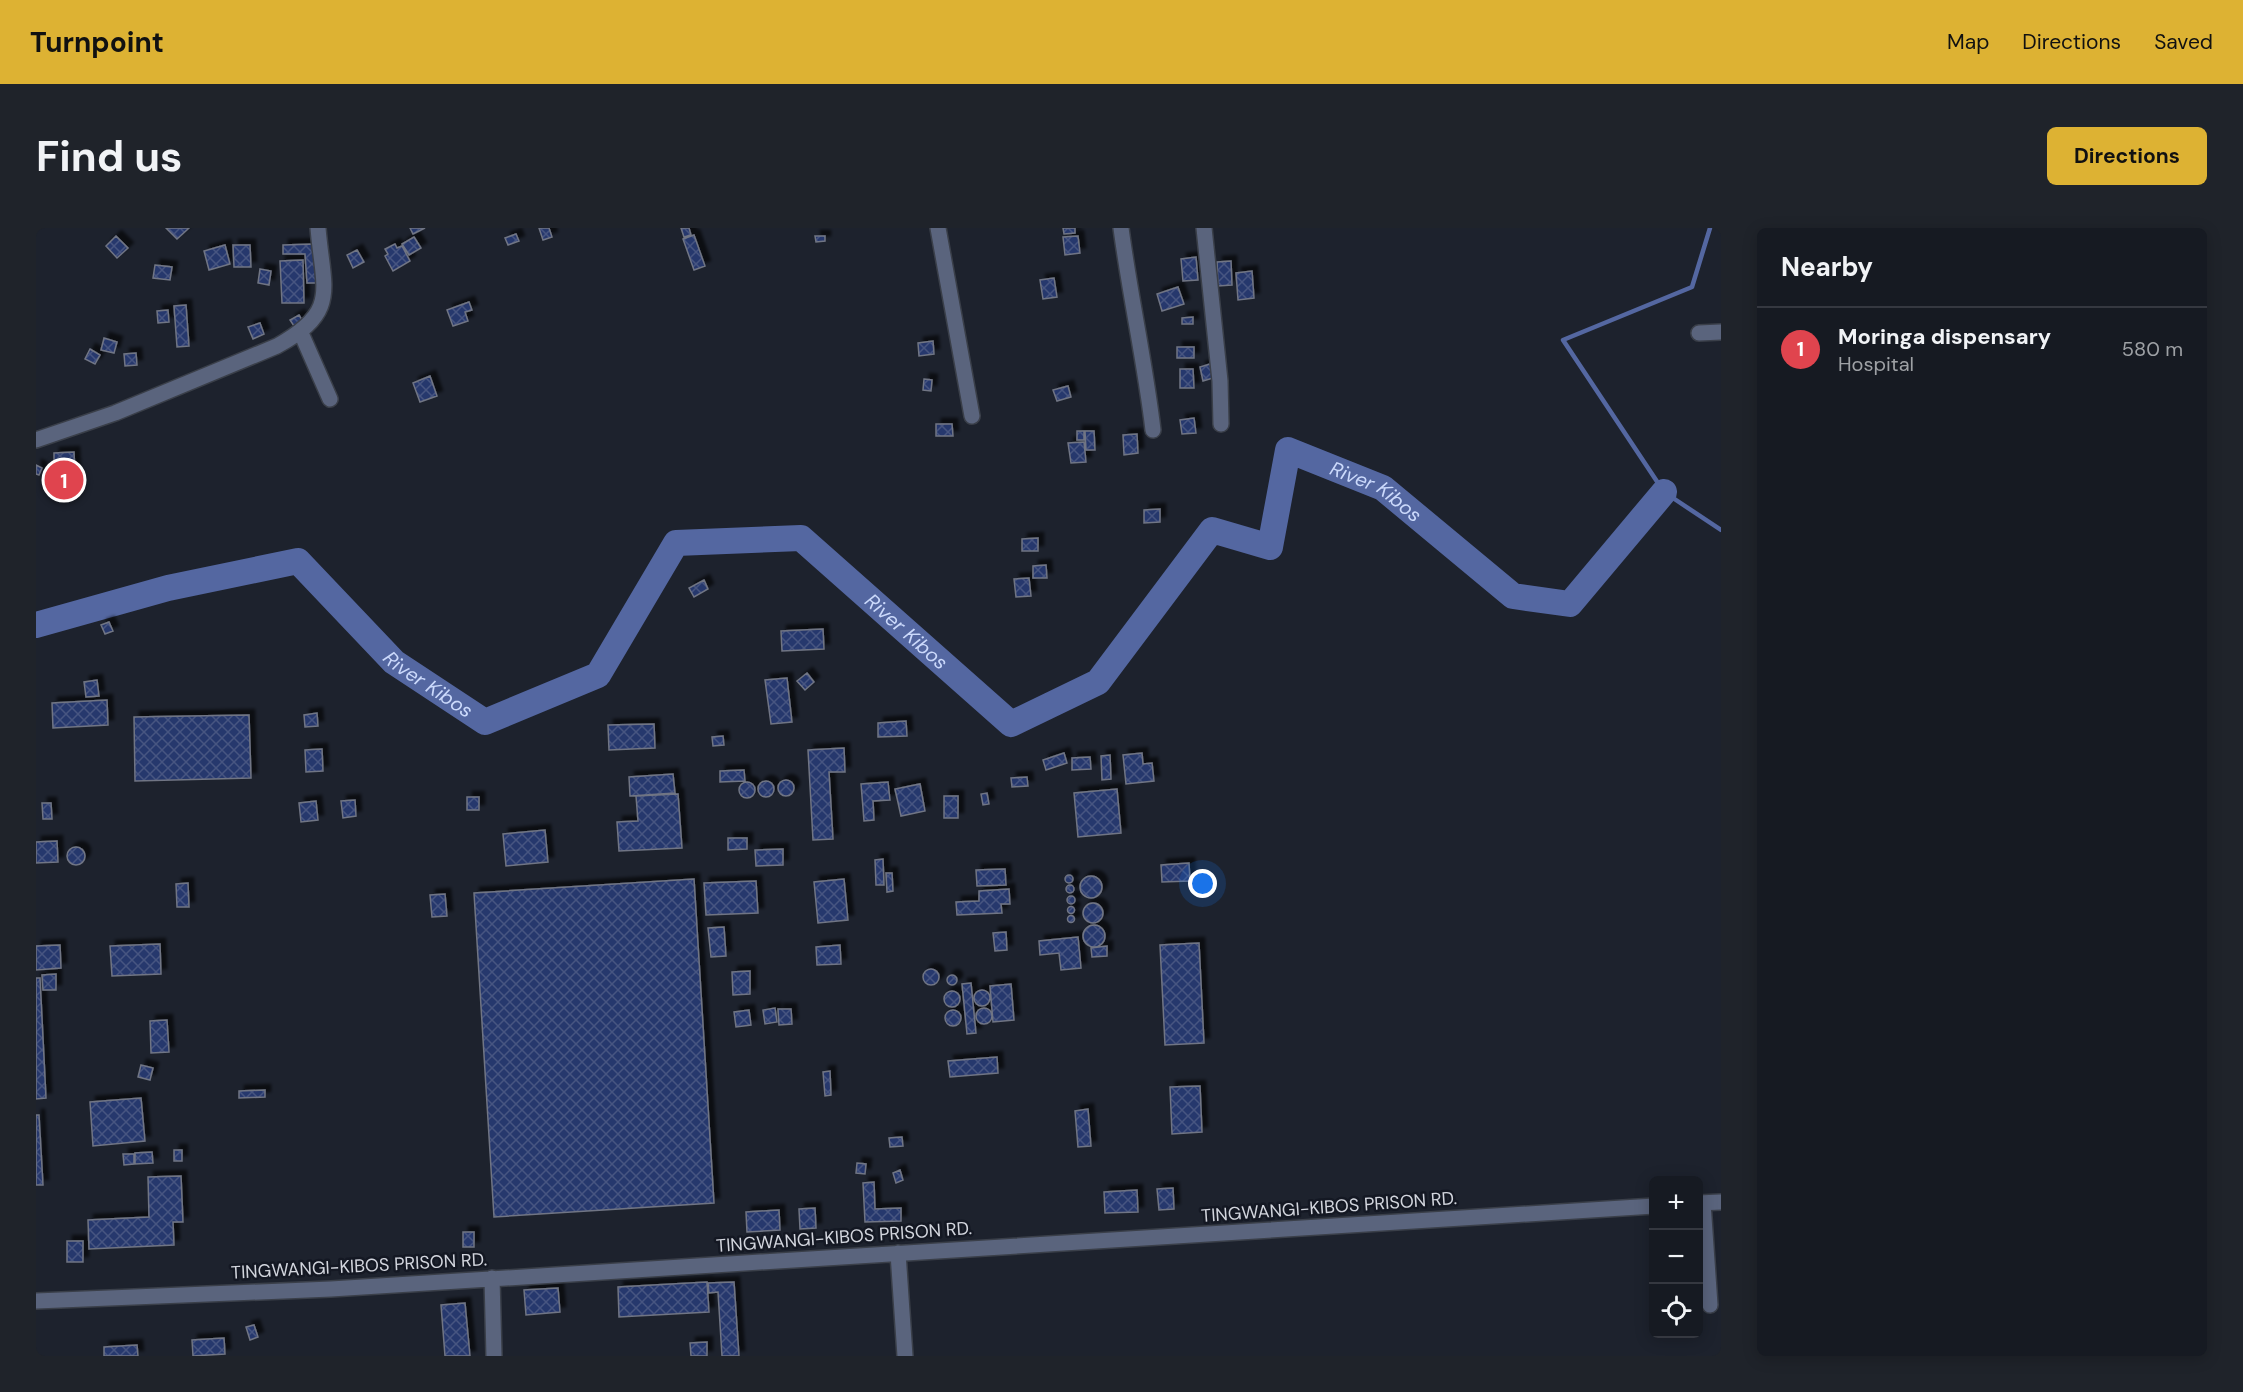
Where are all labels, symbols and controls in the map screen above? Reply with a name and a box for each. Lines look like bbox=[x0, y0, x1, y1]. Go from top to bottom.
text: Turnpoint bbox=[30, 24, 164, 61]
text: Map bbox=[1947, 28, 1989, 56]
text: Directions bbox=[2022, 28, 2121, 56]
text: Saved bbox=[2154, 28, 2213, 56]
button: Directions bbox=[2047, 127, 2207, 185]
text: Find us bbox=[36, 129, 182, 184]
text: Nearby bbox=[1781, 250, 1873, 284]
text: Moringa dispensary bbox=[1838, 322, 2051, 351]
text: 1 bbox=[1797, 336, 1804, 362]
text: 580 m bbox=[2122, 336, 2183, 362]
text: Hospital bbox=[1838, 351, 1914, 377]
water label: River Kibos bbox=[1326, 455, 1427, 528]
pin: 1 bbox=[45, 458, 84, 502]
water label: River Kibos bbox=[859, 588, 954, 675]
water label: River Kibos bbox=[377, 645, 478, 724]
your location bbox=[1188, 869, 1217, 898]
map controls bbox=[1649, 1176, 1703, 1338]
button: + bbox=[1649, 1176, 1703, 1230]
street label: TINGWANGI-KIBOS PRISON RD. bbox=[1200, 1186, 1458, 1228]
street label: TINGWANGI-KIBOS PRISON RD. bbox=[715, 1216, 973, 1258]
button: − bbox=[1649, 1230, 1703, 1284]
street label: TINGWANGI-KIBOS PRISON RD. bbox=[230, 1247, 488, 1285]
button: locate bbox=[1649, 1284, 1703, 1338]

